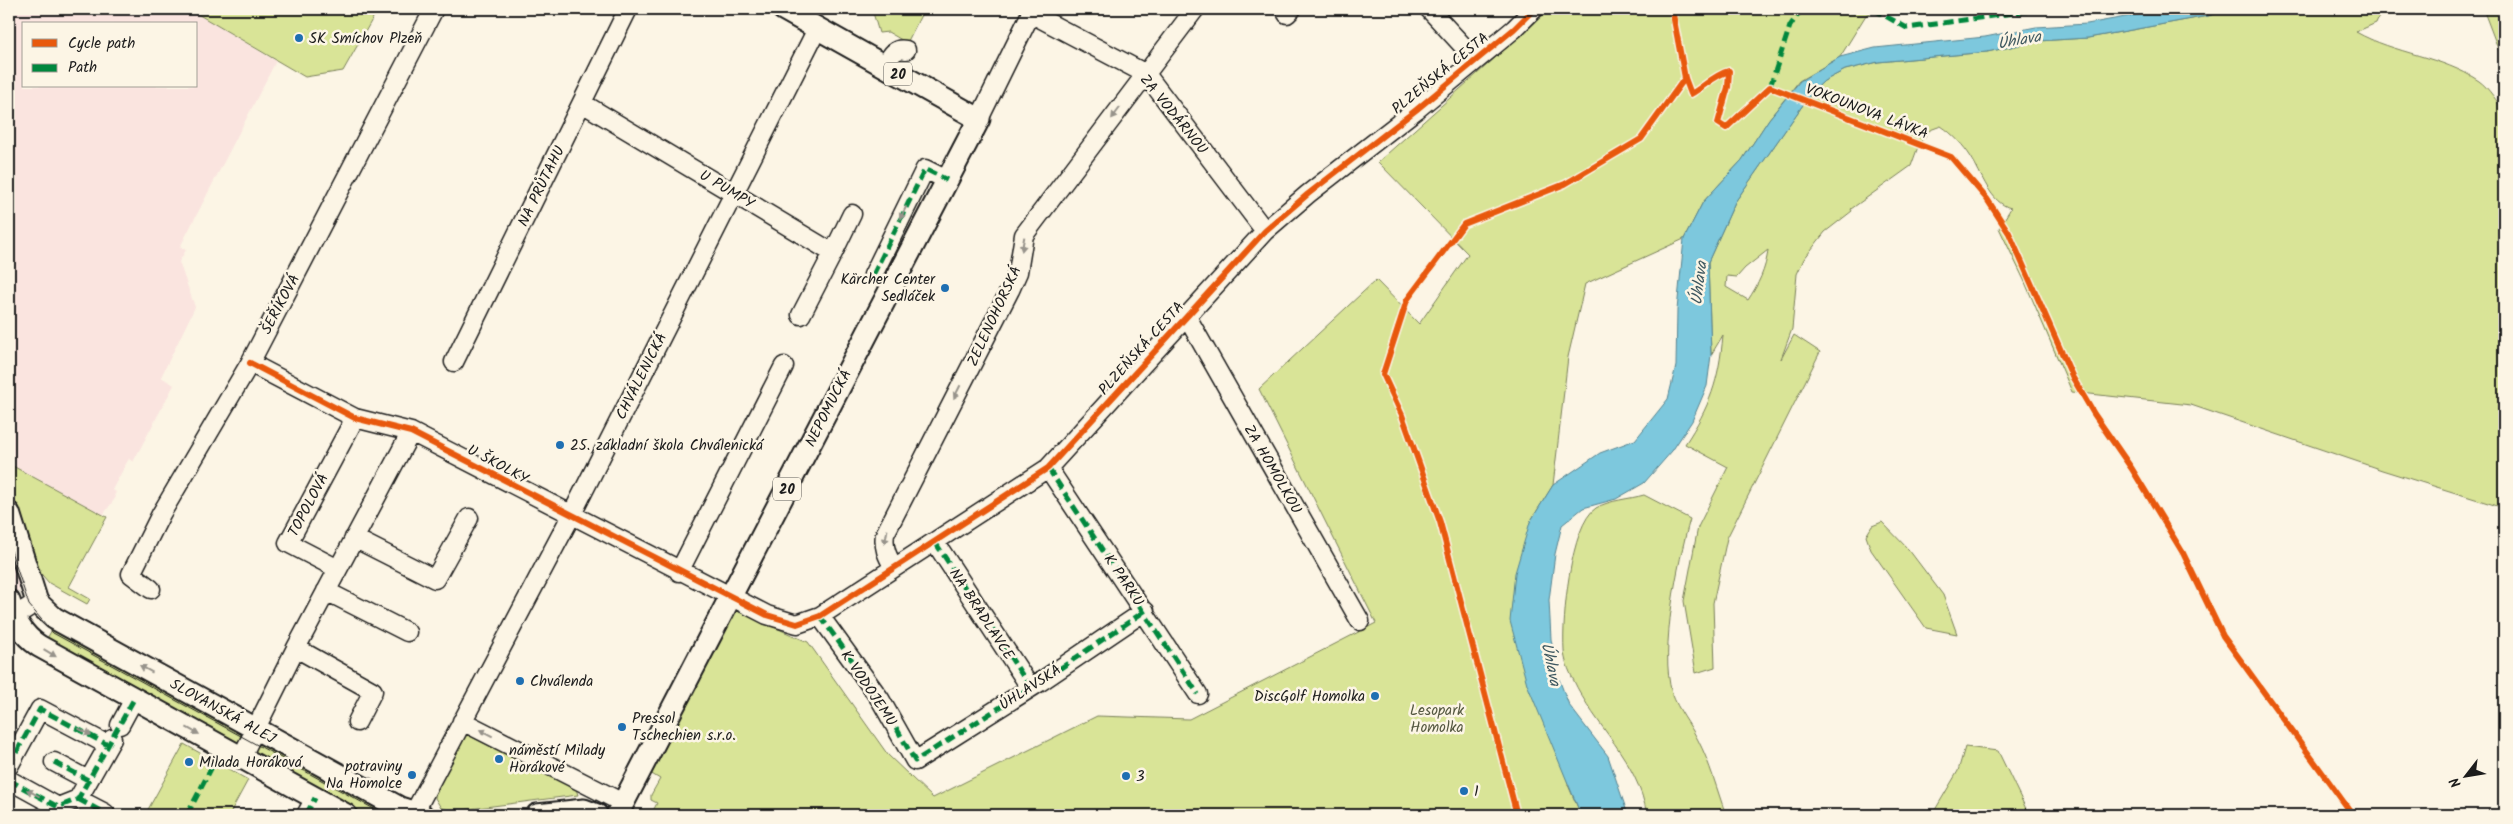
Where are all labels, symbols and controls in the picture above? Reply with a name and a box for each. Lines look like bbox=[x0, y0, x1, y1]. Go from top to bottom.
legend bbox=[22, 22, 198, 88]
water label: Úhlava bbox=[1996, 24, 2044, 57]
place label: SK Smíchov Plzeň bbox=[309, 27, 422, 51]
street label: PLZEŇSKÁ CESTA bbox=[1387, 27, 1495, 121]
text: Cycle path bbox=[68, 32, 135, 56]
marker: SK Smíchov Plzeň bbox=[293, 32, 305, 44]
text: Path bbox=[68, 56, 97, 80]
road number: 20 bbox=[884, 62, 912, 86]
street label: ZA VODÁRNOU bbox=[1133, 69, 1213, 160]
street label: VOKOUNOVA LÁVKA bbox=[1802, 77, 1932, 146]
one-way arrow bbox=[1111, 106, 1122, 119]
street label: NA PRŮTAHU bbox=[512, 142, 572, 231]
street label: U PUMPY bbox=[694, 164, 760, 216]
one-way arrow bbox=[899, 206, 907, 220]
one-way arrow bbox=[1018, 237, 1026, 253]
water label: Úhlava bbox=[1684, 258, 1715, 306]
street label: ZELENOHORSKÁ bbox=[961, 262, 1029, 371]
place label: Kärcher Center Sedláček bbox=[840, 268, 936, 309]
street label: ŠEŘÍKOVÁ bbox=[255, 270, 307, 339]
marker: Kärcher Center Sedláček bbox=[939, 282, 951, 294]
street label: PLZEŇSKÁ CESTA bbox=[1093, 296, 1191, 401]
street label: CHVÁLENICKÁ bbox=[610, 329, 674, 424]
street label: NEPOMUCKÁ bbox=[799, 366, 859, 451]
one-way arrow bbox=[953, 385, 961, 399]
street label: ZA HOMOLKOU bbox=[1237, 420, 1308, 519]
place label: 25. základní škola Chválenická bbox=[570, 434, 765, 458]
street label: U ŠKOLKY bbox=[462, 439, 534, 492]
marker: 25. základní škola Chválenická bbox=[554, 439, 566, 451]
street label: TOPOLOVÁ bbox=[282, 469, 336, 542]
road number: 20 bbox=[773, 478, 801, 500]
one-way arrow bbox=[881, 530, 889, 546]
street label: K PARKU bbox=[1097, 549, 1150, 612]
street label: NA BRADLAVCE bbox=[942, 564, 1021, 666]
water label: Úhlava bbox=[1534, 640, 1568, 690]
street label: K VODOJEMU bbox=[834, 646, 903, 732]
one-way arrow bbox=[44, 648, 57, 657]
street label: ÚHLAVSKÁ bbox=[995, 659, 1067, 717]
one-way arrow bbox=[138, 665, 153, 673]
place label: Chválenda bbox=[530, 670, 593, 694]
street label: SLOVANSKÁ ALEJ bbox=[165, 673, 281, 751]
marker: Chválenda bbox=[514, 675, 526, 687]
place label: DiscGolf Homolka bbox=[1254, 685, 1365, 709]
marker: DiscGolf Homolka bbox=[1369, 690, 1381, 702]
park label: Lesopark Homolka bbox=[1410, 699, 1465, 740]
place label: Pressol Tschechien s.r.o. bbox=[632, 707, 736, 748]
marker: Pressol Tschechien s.r.o. bbox=[616, 721, 628, 733]
one-way arrow bbox=[185, 727, 200, 735]
one-way arrow bbox=[77, 728, 92, 736]
one-way arrow bbox=[479, 729, 493, 737]
place label: náměstí Milady Horákové bbox=[509, 739, 606, 780]
place label: Milada Horáková bbox=[199, 751, 304, 775]
north arrow bbox=[2440, 752, 2490, 802]
marker: náměstí Milady Horákové bbox=[493, 753, 505, 765]
place label: potraviny Na Homolce bbox=[326, 755, 403, 796]
marker: Milada Horáková bbox=[183, 756, 195, 768]
place label: 3 bbox=[1136, 765, 1145, 789]
marker: potraviny Na Homolce bbox=[406, 769, 418, 781]
marker: 3 bbox=[1120, 770, 1132, 782]
text: N bbox=[2444, 773, 2467, 792]
place label: 1 bbox=[1474, 780, 1479, 804]
marker: 1 bbox=[1458, 785, 1470, 797]
one-way arrow bbox=[27, 789, 40, 798]

